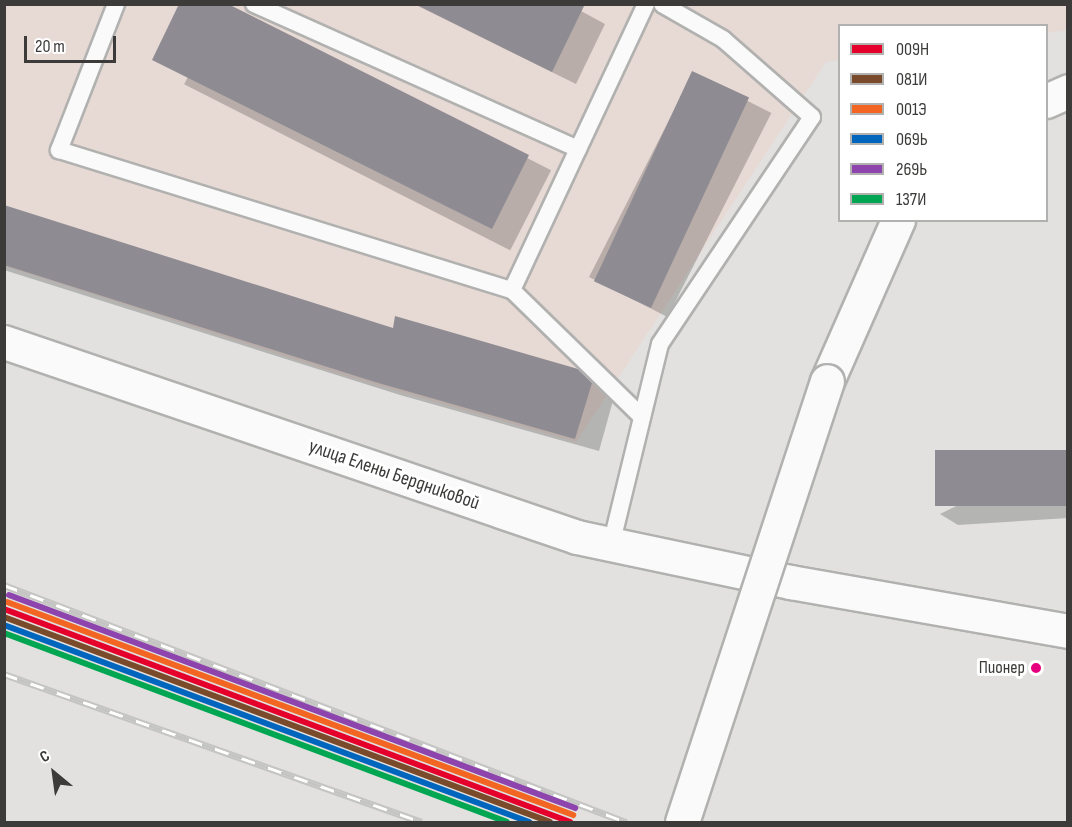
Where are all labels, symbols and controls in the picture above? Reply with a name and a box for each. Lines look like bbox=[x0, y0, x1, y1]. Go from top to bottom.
scale bar bbox=[27, 24, 118, 62]
legend bbox=[838, 24, 1048, 222]
text: 20 m bbox=[35, 36, 65, 57]
text: 009Н bbox=[896, 39, 929, 60]
text: 081И bbox=[896, 69, 927, 90]
text: 001Э bbox=[896, 99, 927, 120]
text: 069Ь bbox=[896, 129, 928, 150]
text: 269Ь bbox=[896, 159, 927, 180]
text: 137И bbox=[896, 189, 926, 210]
street label: улица Елены Бердниковой bbox=[305, 434, 483, 516]
place label: Пионер bbox=[979, 657, 1025, 679]
marker: Пионер bbox=[1030, 662, 1042, 674]
north arrow bbox=[24, 743, 84, 803]
text: С bbox=[37, 747, 53, 767]

